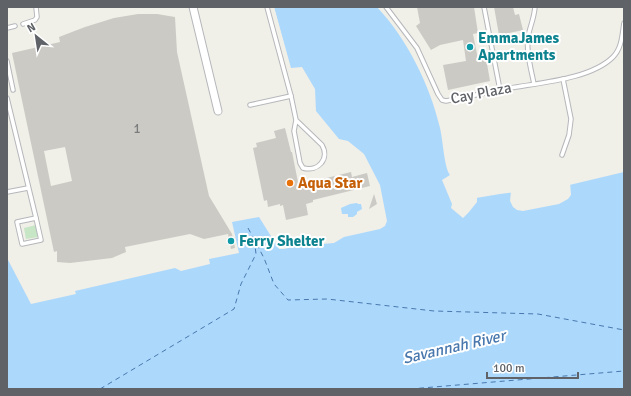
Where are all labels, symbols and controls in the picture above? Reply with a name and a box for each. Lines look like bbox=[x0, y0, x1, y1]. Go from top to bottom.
north arrow bbox=[16, 16, 56, 56]
text: N bbox=[25, 20, 38, 35]
place label: EmmaJames Apartments bbox=[478, 29, 560, 64]
marker: EmmaJames Apartments bbox=[465, 42, 475, 52]
street label: Cay Plaza bbox=[449, 78, 513, 108]
house number: 1 bbox=[133, 121, 141, 137]
place label: Aqua Star bbox=[298, 174, 362, 192]
marker: Aqua Star bbox=[285, 178, 295, 188]
place label: Ferry Shelter bbox=[239, 232, 325, 250]
marker: Ferry Shelter bbox=[226, 236, 236, 246]
water label: Savannah River bbox=[401, 325, 509, 369]
scale bar bbox=[487, 354, 578, 380]
text: 100 m bbox=[493, 361, 525, 376]

